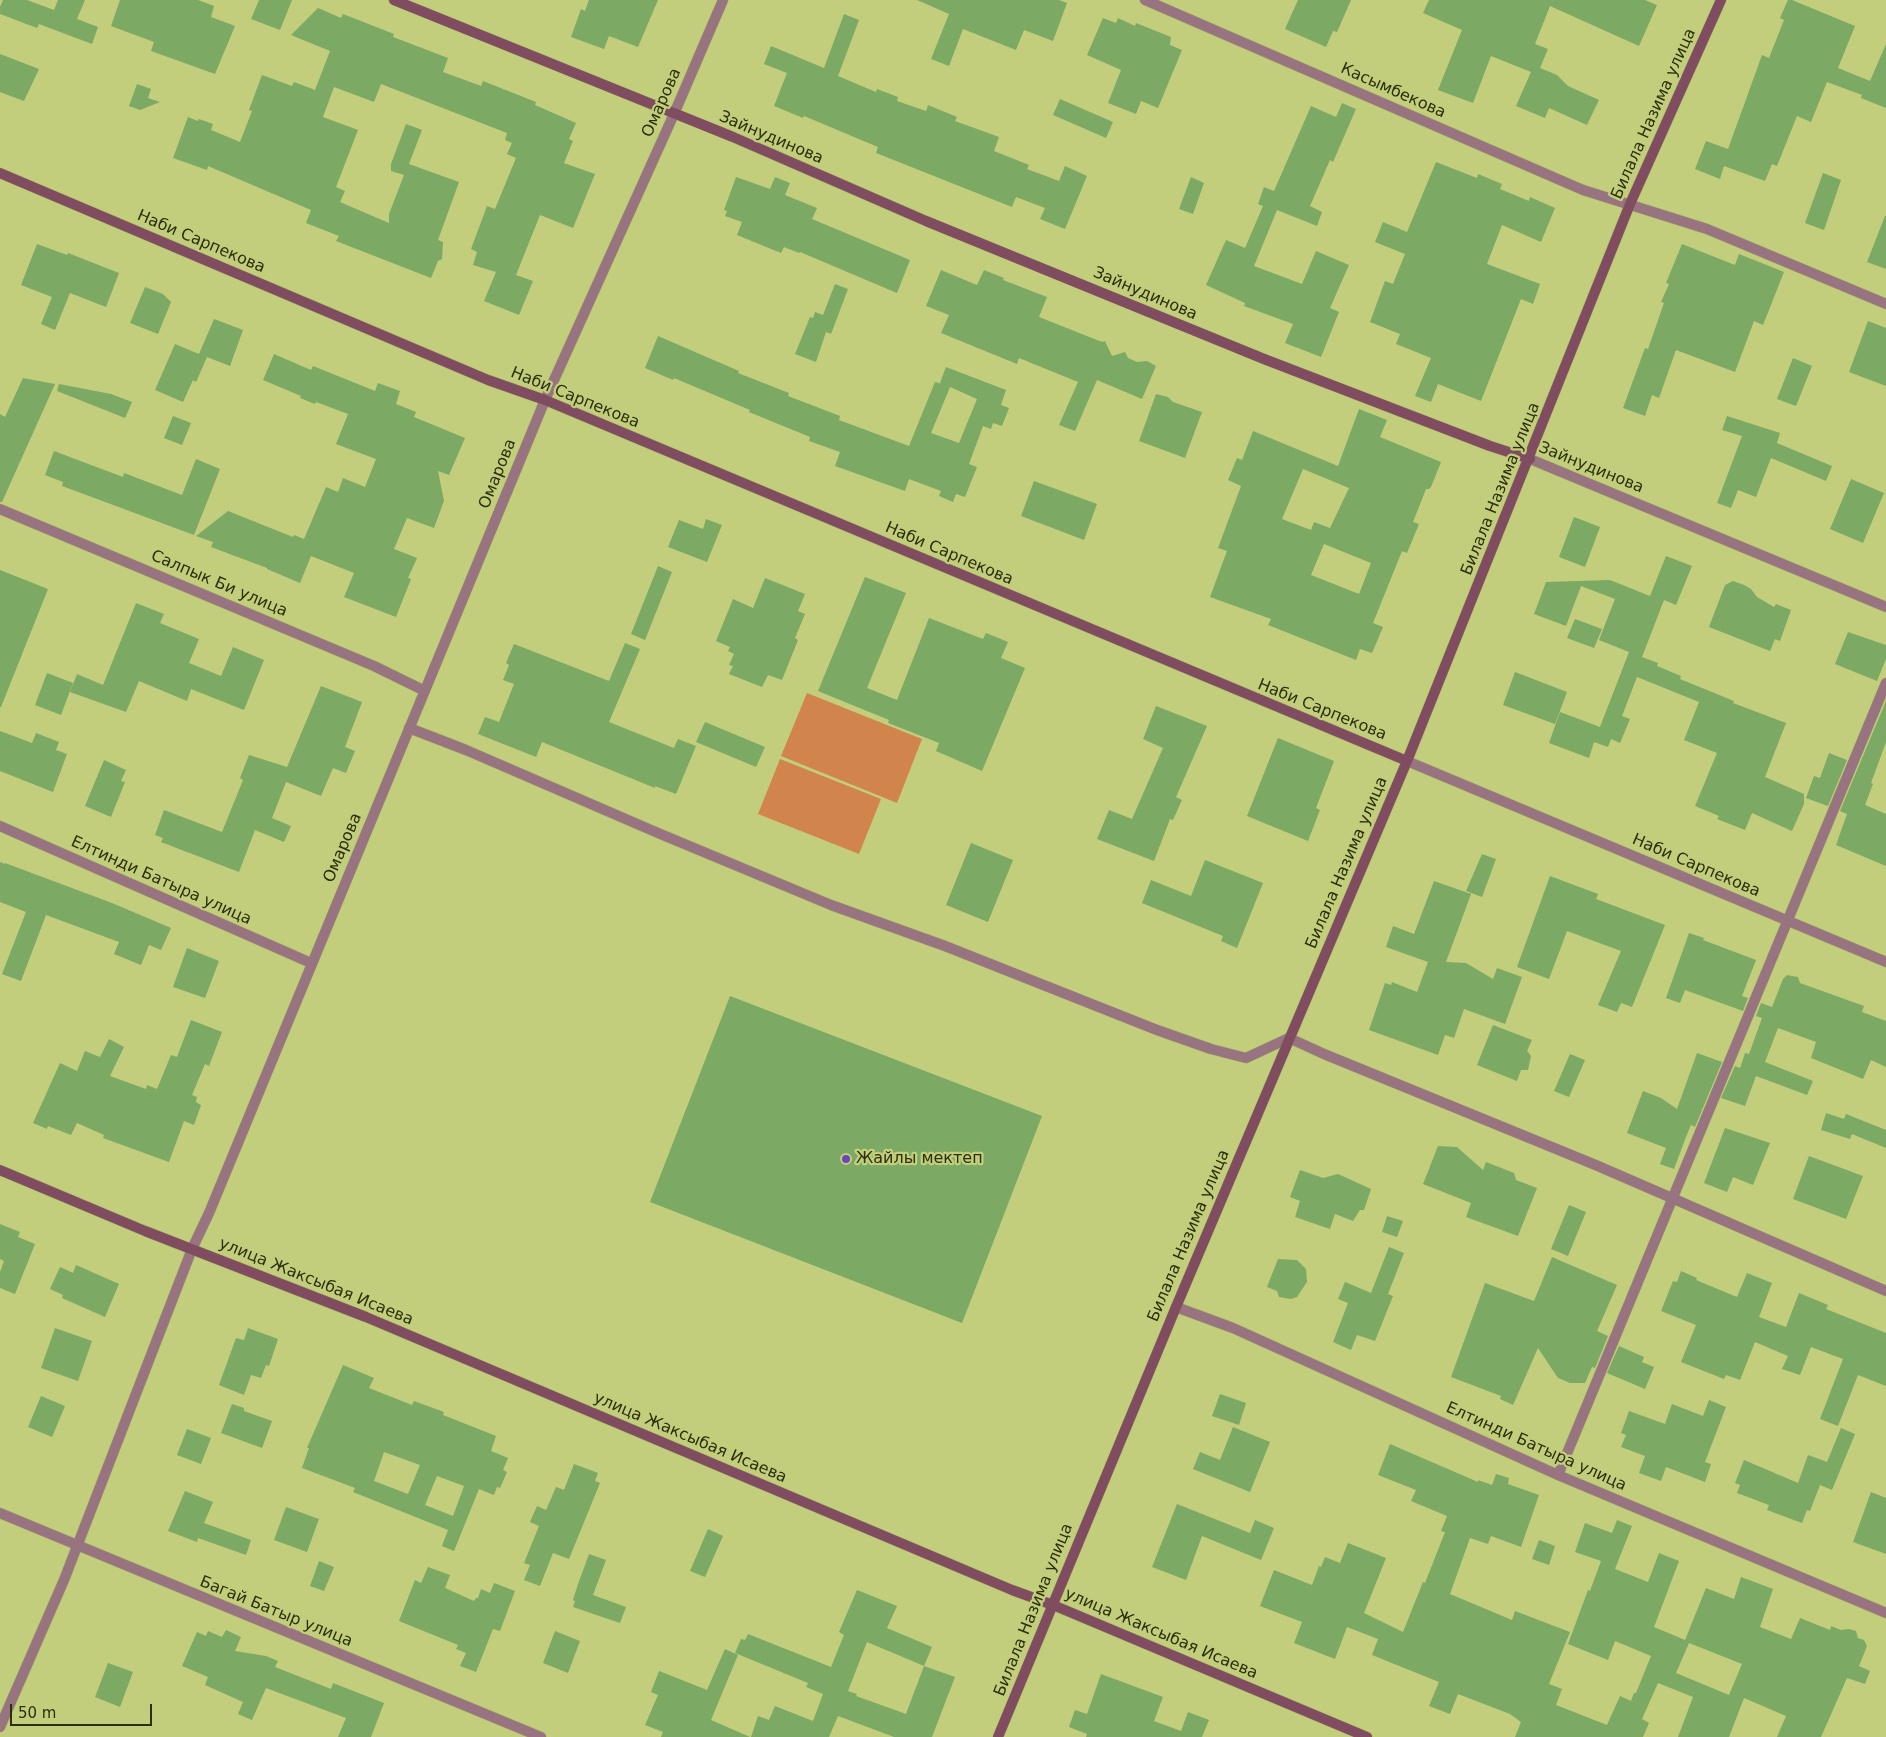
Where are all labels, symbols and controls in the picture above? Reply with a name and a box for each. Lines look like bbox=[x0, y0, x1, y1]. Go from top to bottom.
street label: Билала Назима улица bbox=[1608, 26, 1700, 202]
street label: Касымбекова bbox=[1337, 59, 1449, 123]
street label: Омарова bbox=[638, 65, 686, 141]
street label: Зайнудинова bbox=[716, 107, 826, 169]
street label: Наби Сарпекова bbox=[134, 206, 268, 278]
street label: Зайнудинова bbox=[1090, 263, 1200, 325]
street label: Наби Сарпекова bbox=[508, 363, 642, 433]
street label: Билала Назима улица bbox=[1457, 400, 1545, 578]
street label: Омарова bbox=[475, 436, 521, 512]
street label: Зайнудинова bbox=[1536, 438, 1646, 498]
street label: Наби Сарпекова bbox=[882, 518, 1016, 590]
street label: Салпык Би улица bbox=[148, 547, 290, 621]
street label: Наби Сарпекова bbox=[1255, 675, 1389, 745]
street label: Билала Назима улица bbox=[1302, 774, 1392, 952]
street label: Омарова bbox=[320, 810, 366, 886]
street label: Наби Сарпекова bbox=[1629, 830, 1763, 902]
street label: Елтинди Батыра улица bbox=[68, 832, 254, 930]
street label: Билала Назима улица bbox=[1144, 1147, 1234, 1325]
place label: Жайлы мектеп bbox=[856, 1149, 983, 1169]
marker: Жайлы мектеп bbox=[840, 1153, 852, 1165]
street label: улица Жаксыбая Исаева bbox=[216, 1234, 416, 1330]
street label: улица Жаксыбая Исаева bbox=[590, 1389, 790, 1487]
street label: Елтинди Батыра улица bbox=[1443, 1398, 1629, 1496]
street label: Билала Назима улица bbox=[990, 1521, 1078, 1699]
street label: Багай Батыр улица bbox=[197, 1573, 355, 1651]
street label: улица Жаксыбая Исаева bbox=[1061, 1585, 1261, 1683]
scale bar bbox=[12, 1694, 155, 1726]
text: 50 m bbox=[18, 1704, 56, 1722]

